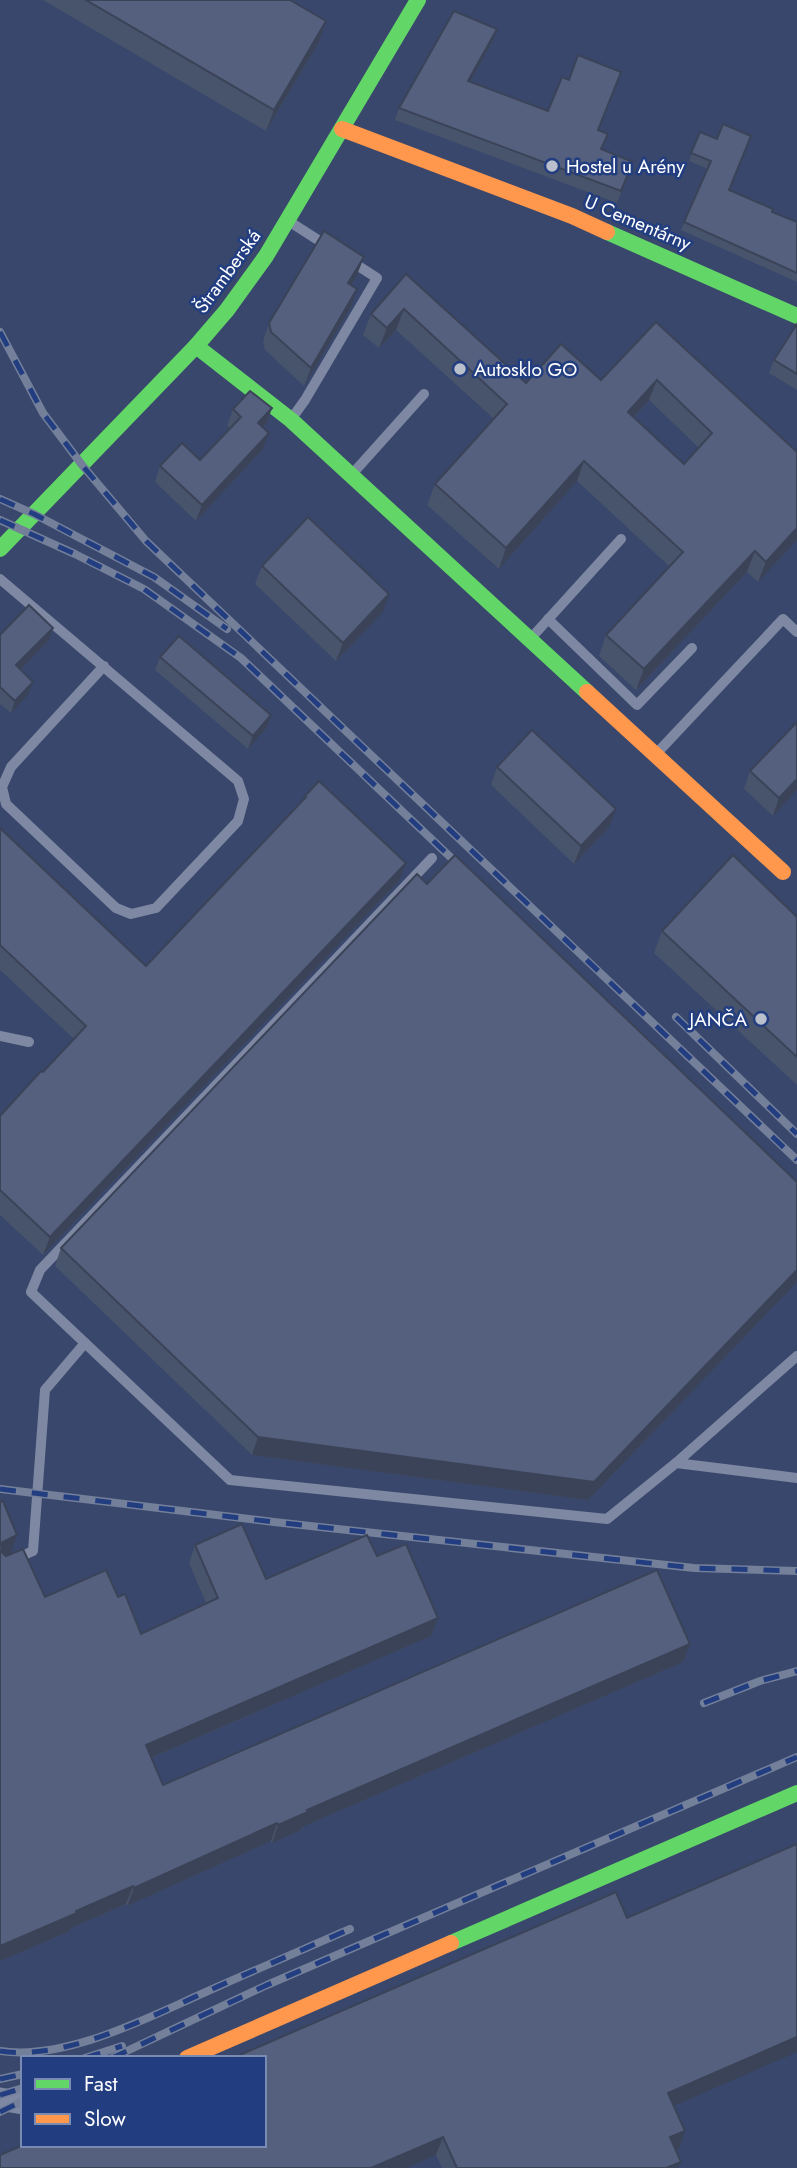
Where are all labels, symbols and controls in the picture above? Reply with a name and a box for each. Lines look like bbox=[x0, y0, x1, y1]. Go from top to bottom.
place label: Hostel u Arény bbox=[566, 153, 685, 180]
marker: Hostel u Arény bbox=[544, 158, 560, 174]
street label: U Cementárny bbox=[580, 188, 696, 257]
street label: Štramberská bbox=[188, 224, 267, 319]
place label: Autosklo GO bbox=[474, 356, 577, 383]
marker: Autosklo GO bbox=[452, 361, 468, 377]
place label: JANČA bbox=[687, 1006, 747, 1033]
marker: JANČA bbox=[753, 1011, 769, 1027]
legend bbox=[21, 2056, 266, 2147]
text: Fast bbox=[84, 2069, 117, 2099]
text: Slow bbox=[84, 2104, 126, 2134]

